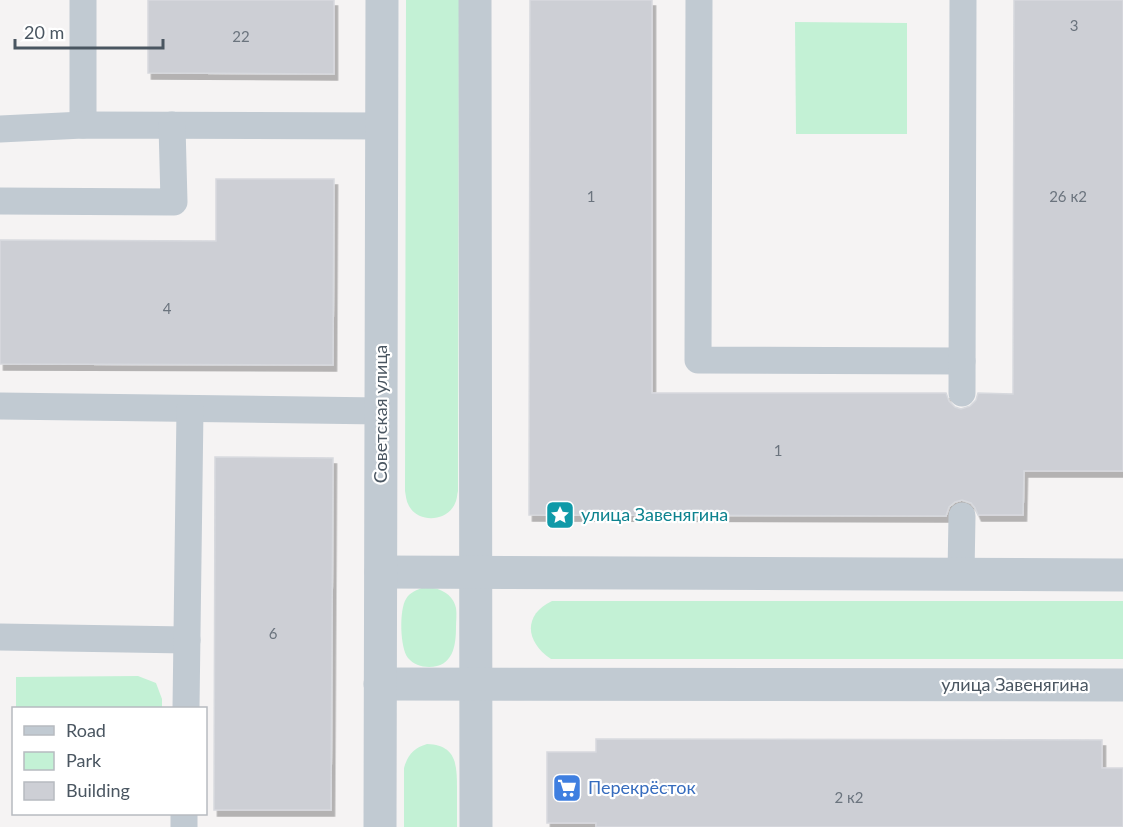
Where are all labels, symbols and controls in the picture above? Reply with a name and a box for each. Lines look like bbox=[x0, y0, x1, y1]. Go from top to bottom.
scale bar bbox=[15, 12, 164, 50]
house number: 3 bbox=[1070, 16, 1078, 34]
text: 20 m bbox=[24, 21, 64, 43]
house number: 22 bbox=[232, 27, 250, 45]
house number: 1 bbox=[587, 187, 595, 205]
house number: 26 к2 bbox=[1049, 187, 1087, 205]
house number: 4 bbox=[163, 299, 172, 317]
street label: Советская улица bbox=[369, 345, 391, 483]
house number: 1 bbox=[774, 441, 782, 459]
place icon: улица Завенягина bbox=[544, 499, 576, 531]
place label: улица Завенягина bbox=[581, 503, 728, 525]
house number: 6 bbox=[269, 624, 278, 642]
street label: улица Завенягина bbox=[941, 673, 1089, 695]
legend bbox=[12, 707, 207, 815]
text: Road bbox=[66, 719, 106, 741]
text: Park bbox=[66, 749, 102, 771]
supermarket icon: Перекрёсток bbox=[551, 772, 583, 804]
place label: Перекрёсток bbox=[588, 776, 696, 798]
text: Building bbox=[66, 779, 130, 801]
house number: 2 к2 bbox=[834, 788, 864, 806]

